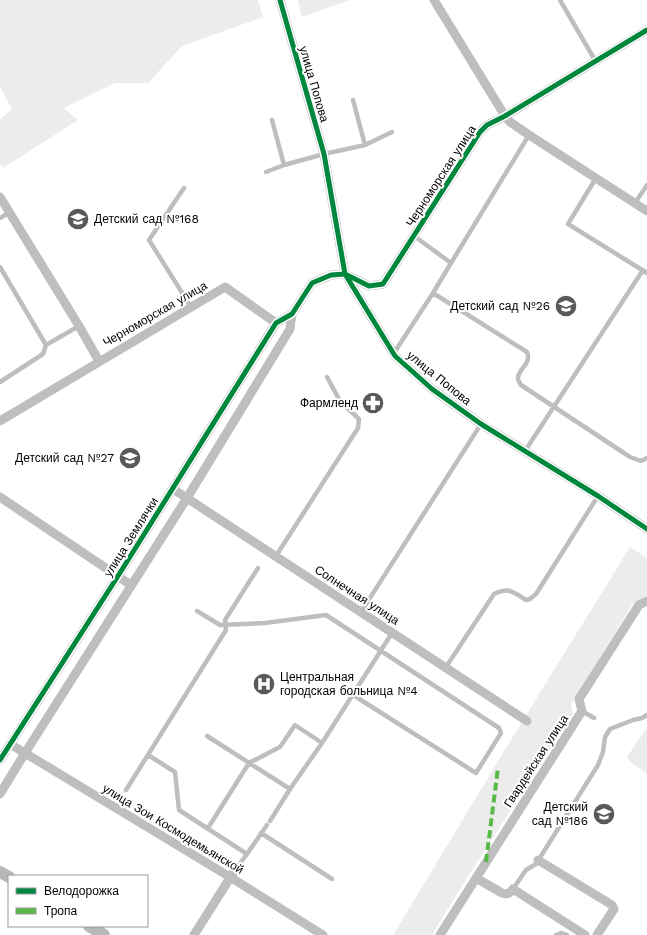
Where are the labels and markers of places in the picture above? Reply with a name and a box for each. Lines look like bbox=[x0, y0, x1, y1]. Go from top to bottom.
school or university icon: Детский сад №168 bbox=[65, 206, 91, 232]
place label: Детский сад №168 bbox=[94, 212, 199, 226]
school or university icon: Детский сад №26 bbox=[553, 293, 579, 319]
place label: Детский сад №26 bbox=[450, 299, 550, 313]
pharmacy icon: Фармленд bbox=[360, 390, 386, 416]
place label: Фармленд bbox=[300, 396, 358, 410]
school or university icon: Детский сад №27 bbox=[117, 445, 143, 471]
place label: Детский сад №27 bbox=[15, 451, 114, 465]
place label: Центральная городская больница №4 bbox=[280, 670, 418, 698]
hospital icon: Центральная городская больница №4 bbox=[251, 671, 277, 697]
place label: Детский сад №186 bbox=[532, 800, 588, 828]
school or university icon: Детский сад №186 bbox=[591, 801, 617, 827]

